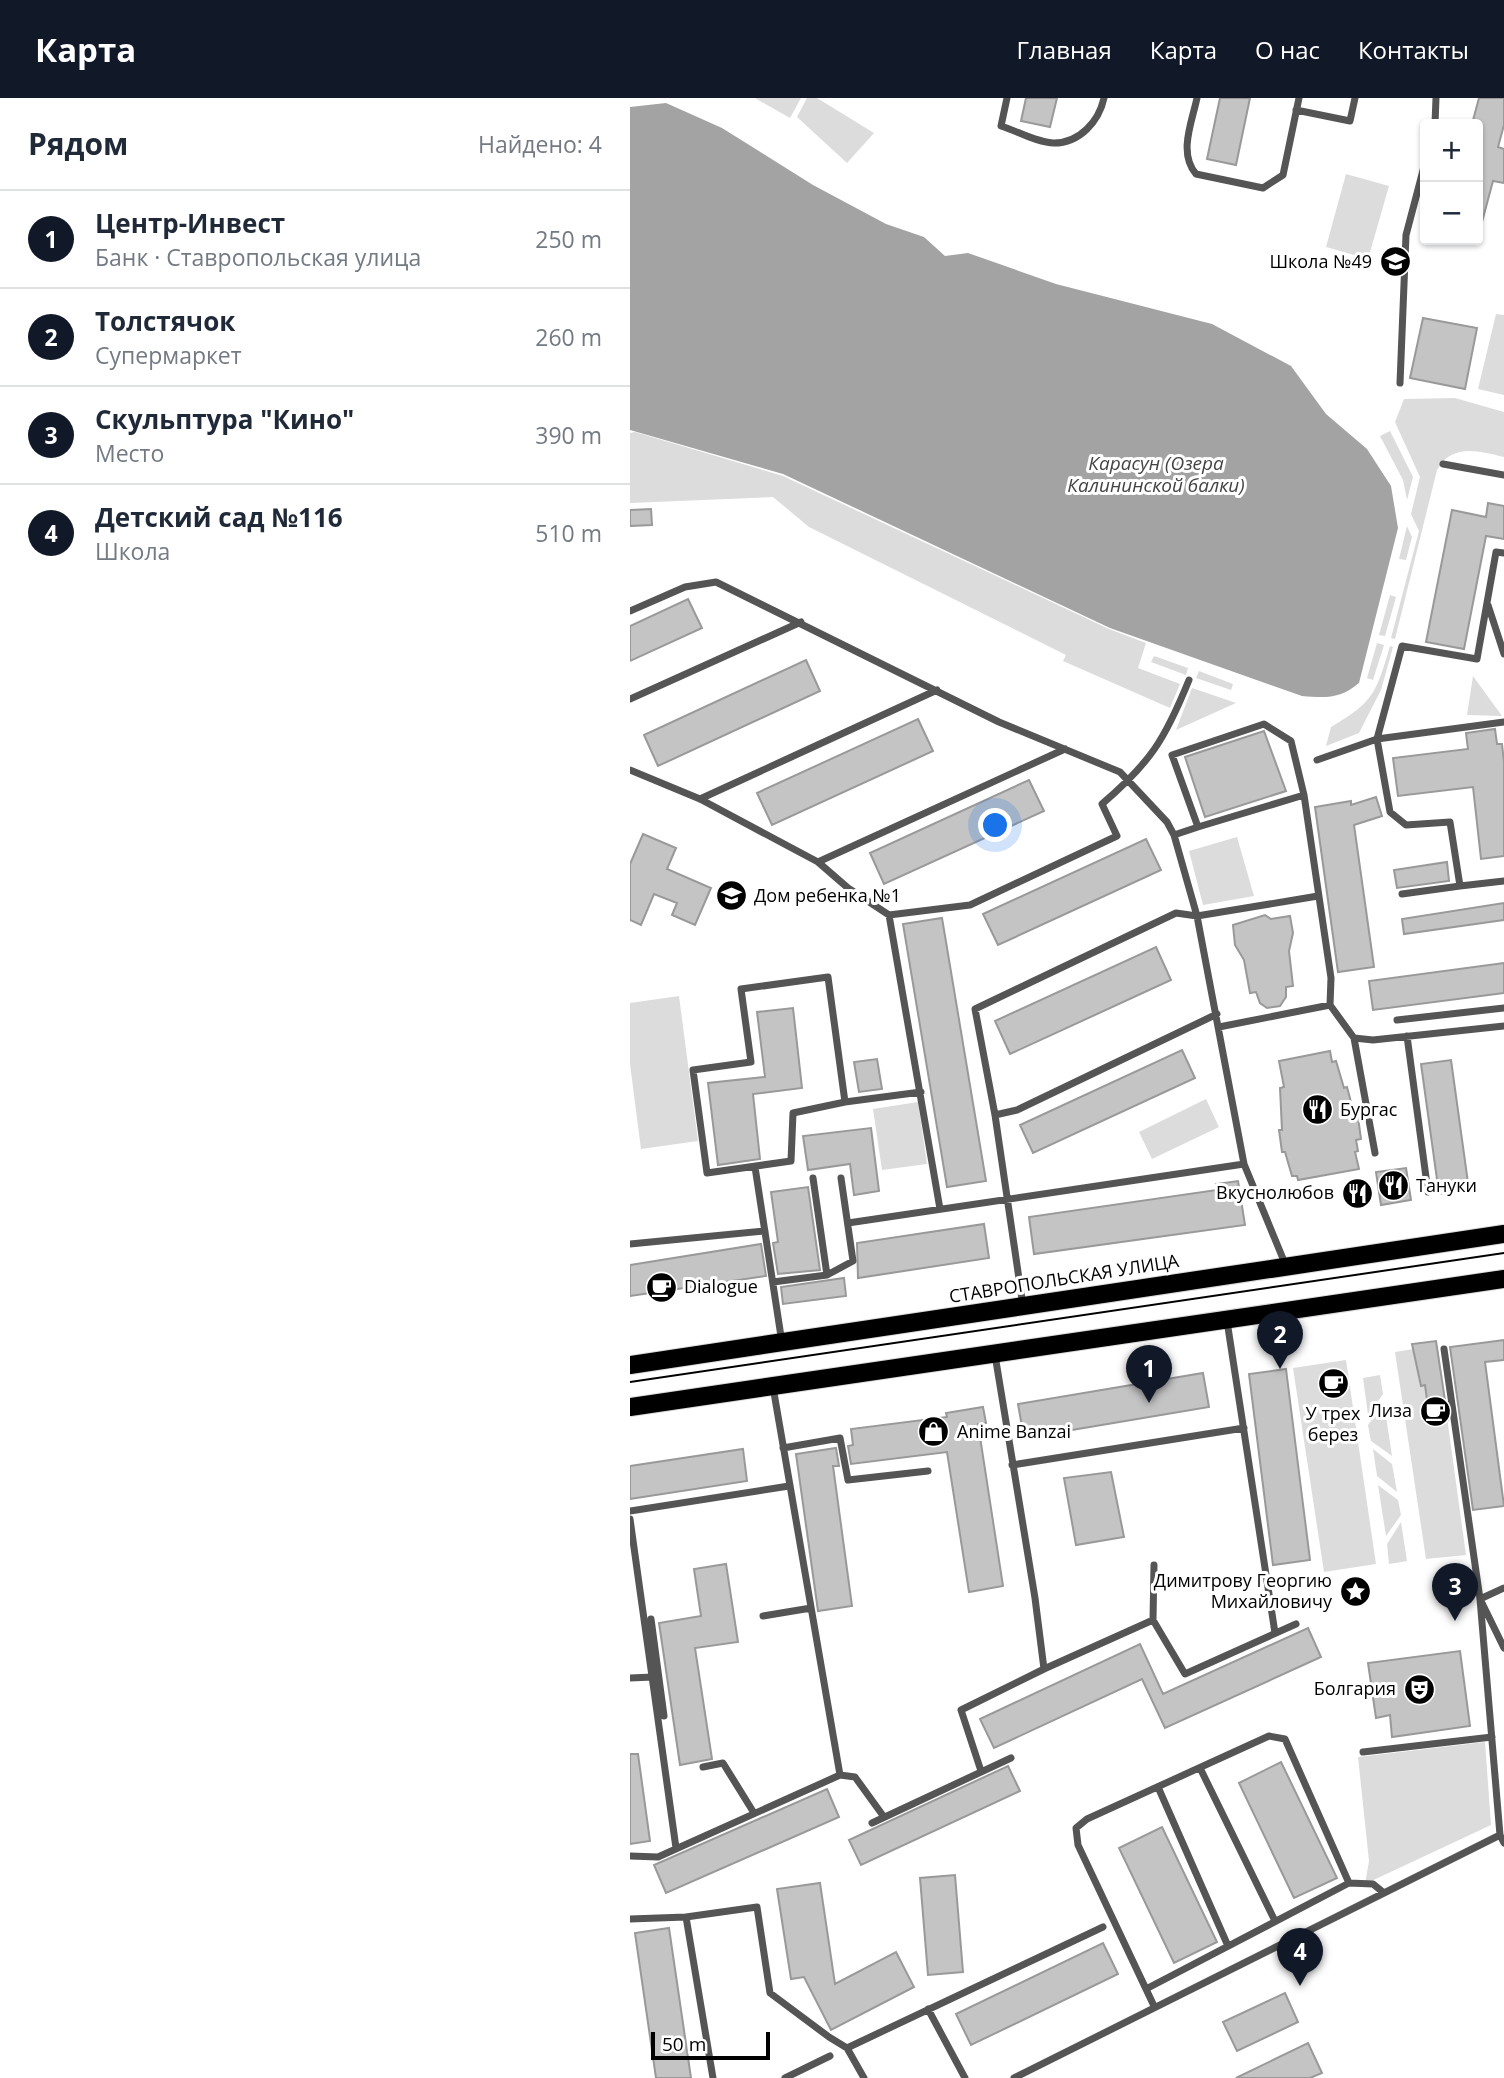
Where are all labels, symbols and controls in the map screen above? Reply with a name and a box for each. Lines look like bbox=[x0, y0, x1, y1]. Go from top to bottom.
text: Карта bbox=[35, 27, 136, 72]
text: Главная bbox=[1017, 33, 1112, 66]
text: Карта bbox=[1150, 33, 1217, 66]
text: О нас bbox=[1255, 33, 1320, 66]
text: Контакты bbox=[1358, 33, 1469, 66]
map controls bbox=[1420, 119, 1483, 245]
button: + bbox=[1420, 119, 1483, 182]
text: Рядом bbox=[28, 123, 128, 164]
text: Найдено: 4 bbox=[478, 128, 602, 160]
button: − bbox=[1420, 182, 1483, 245]
text: Центр-Инвест bbox=[95, 205, 285, 241]
text: 1 bbox=[44, 223, 58, 255]
text: 250 m bbox=[535, 223, 602, 255]
text: Банк · Ставропольская улица bbox=[95, 241, 421, 273]
school or university icon: Школа №49 bbox=[1378, 245, 1412, 279]
place label: Школа №49 bbox=[1269, 249, 1372, 273]
text: Толстячок bbox=[95, 303, 235, 339]
text: 2 bbox=[44, 321, 58, 353]
text: 260 m bbox=[535, 321, 602, 353]
text: Супермаркет bbox=[95, 339, 242, 371]
text: Скульптура "Кино" bbox=[95, 401, 354, 437]
text: 3 bbox=[44, 419, 58, 451]
text: 390 m bbox=[535, 419, 602, 451]
text: Место bbox=[95, 437, 164, 469]
water label: Карасун (Озера Калининской балки) bbox=[1067, 450, 1245, 498]
text: Детский сад №116 bbox=[95, 499, 343, 535]
text: 4 bbox=[44, 517, 58, 549]
text: 510 m bbox=[535, 517, 602, 549]
text: Школа bbox=[95, 535, 170, 567]
your location bbox=[978, 808, 1012, 842]
school or university icon: Дом ребенка №1 bbox=[714, 879, 748, 913]
place label: Дом ребенка №1 bbox=[754, 883, 901, 907]
restaurant icon: Бургас bbox=[1300, 1093, 1334, 1127]
place label: Бургас bbox=[1340, 1097, 1398, 1121]
restaurant icon: Тануки bbox=[1376, 1169, 1410, 1203]
place label: Тануки bbox=[1416, 1173, 1477, 1197]
restaurant icon: Вкуснолюбов bbox=[1340, 1176, 1374, 1210]
place label: Вкуснолюбов bbox=[1216, 1180, 1334, 1204]
street label: СТАВРОПОЛЬСКАЯ УЛИЦА bbox=[947, 1248, 1181, 1308]
cafe icon: Dialogue bbox=[644, 1270, 678, 1304]
place label: Dialogue bbox=[684, 1274, 758, 1298]
pin: 2 bbox=[1257, 1311, 1303, 1369]
pin: 1 bbox=[1126, 1345, 1172, 1403]
cafe icon: У трех берез bbox=[1316, 1366, 1350, 1400]
cafe icon: Лиза bbox=[1418, 1394, 1452, 1428]
place label: Лиза bbox=[1369, 1398, 1412, 1422]
place label: У трех берез bbox=[1306, 1401, 1361, 1446]
shop icon: Anime Banzai bbox=[917, 1415, 951, 1449]
place label: Anime Banzai bbox=[957, 1419, 1071, 1443]
pin: 3 bbox=[1432, 1563, 1478, 1621]
place label: Димитрову Георгию Михайловичу bbox=[1154, 1568, 1333, 1613]
place icon: Димитрову Георгию Михайловичу bbox=[1338, 1574, 1372, 1608]
theatre icon: Болгария bbox=[1402, 1672, 1436, 1706]
place label: Болгария bbox=[1314, 1676, 1396, 1700]
pin: 4 bbox=[1277, 1928, 1323, 1986]
scale bar bbox=[651, 2029, 770, 2061]
text: 50 m bbox=[662, 2031, 706, 2057]

